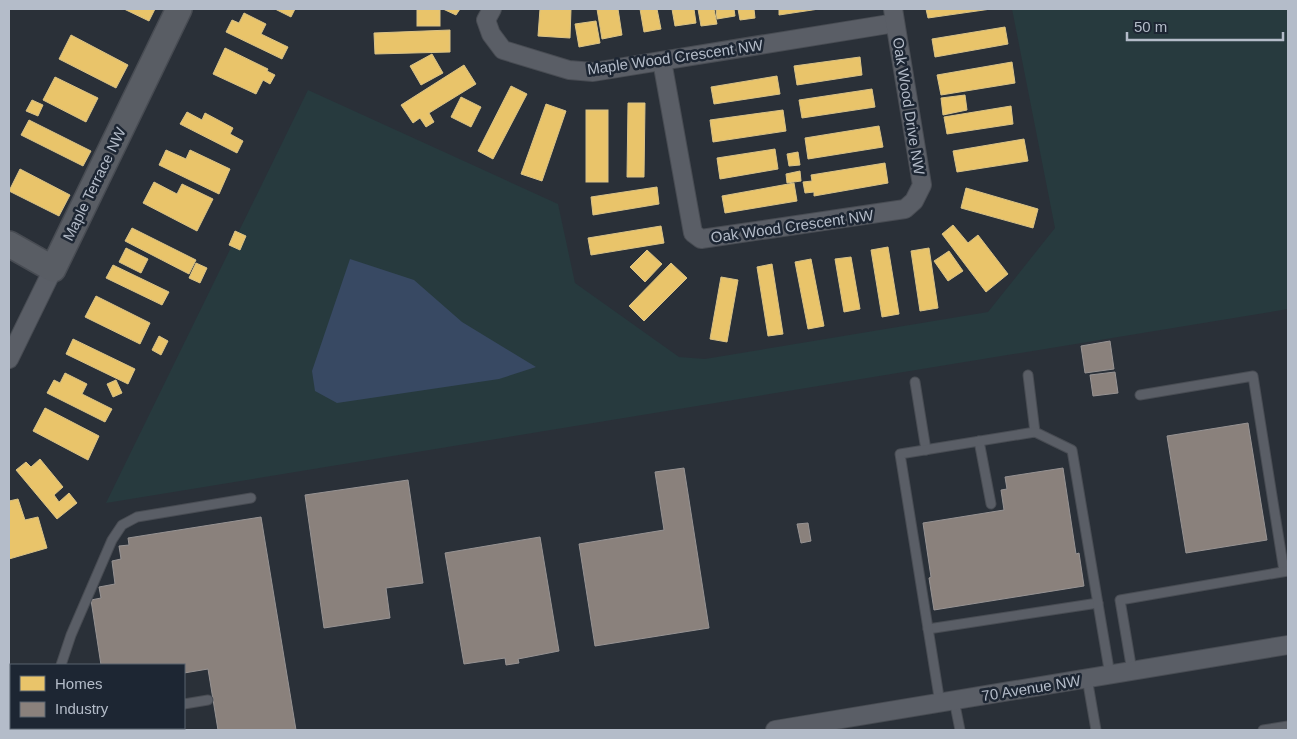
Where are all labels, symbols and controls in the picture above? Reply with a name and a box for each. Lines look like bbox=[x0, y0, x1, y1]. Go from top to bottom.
scale bar bbox=[1127, 10, 1283, 42]
text: 50 m bbox=[1134, 18, 1167, 35]
street label: Maple Wood Crescent NW bbox=[586, 36, 765, 78]
street label: Oak Wood Drive NW bbox=[890, 36, 928, 177]
street label: Maple Terrace NW bbox=[59, 124, 129, 243]
street label: Oak Wood Crescent NW bbox=[710, 206, 875, 246]
legend bbox=[10, 664, 185, 729]
street label: 70 Avenue NW bbox=[980, 672, 1082, 704]
text: Homes bbox=[55, 675, 103, 692]
text: Industry bbox=[55, 700, 109, 717]

